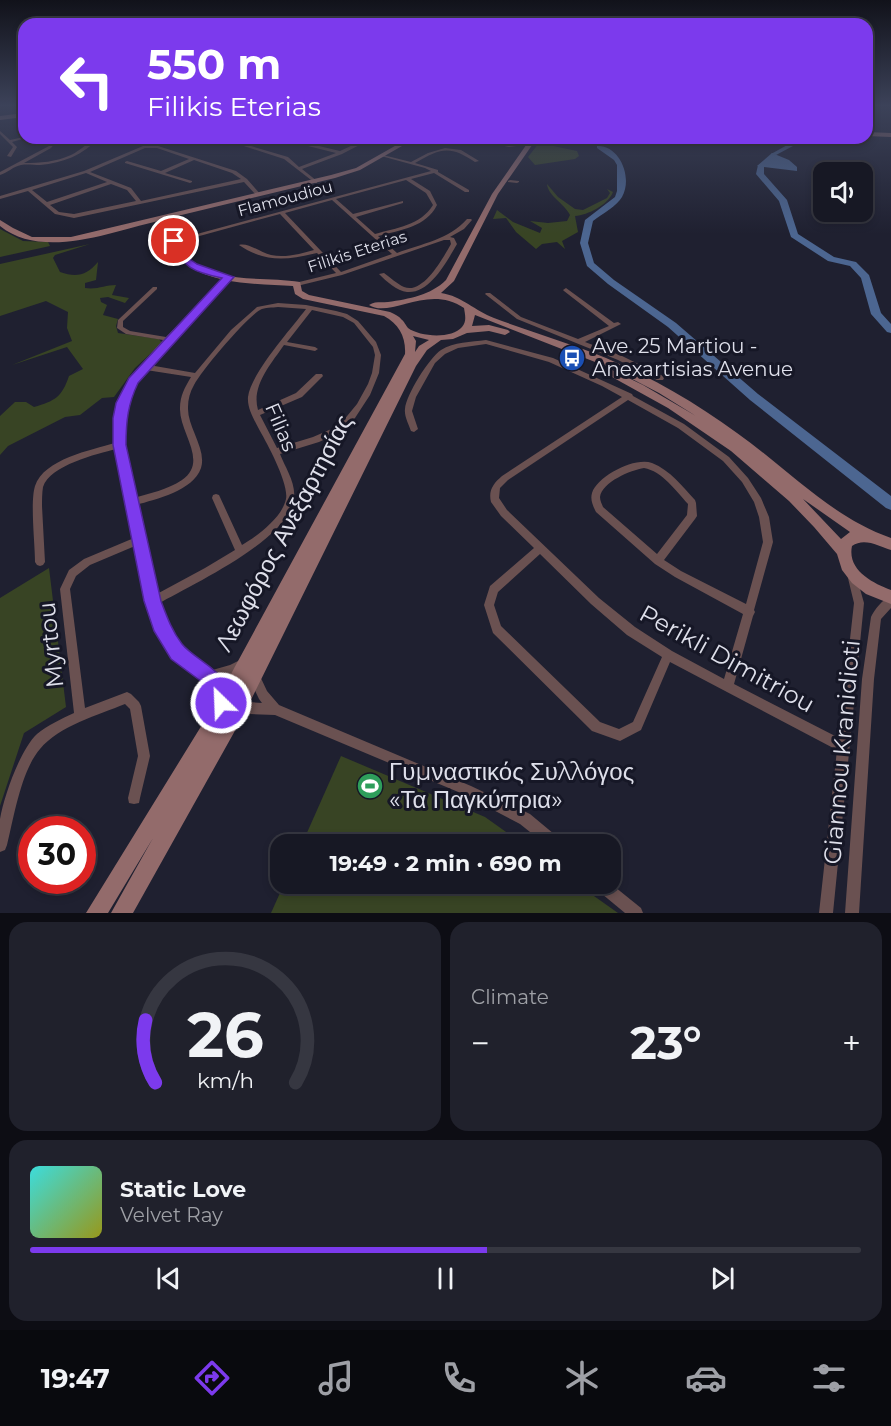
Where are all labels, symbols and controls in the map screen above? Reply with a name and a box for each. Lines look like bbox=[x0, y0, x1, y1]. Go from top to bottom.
text: 550 m bbox=[147, 38, 281, 90]
icon: left bbox=[48, 42, 126, 120]
text: Filikis Eterias bbox=[147, 90, 321, 123]
map controls bbox=[813, 162, 873, 222]
button: sound bbox=[813, 162, 873, 222]
street label: Flamoudiou bbox=[236, 177, 335, 220]
pin bbox=[148, 215, 199, 266]
icon: arrive bbox=[157, 224, 190, 257]
street label: Filikis Eterias bbox=[305, 226, 409, 276]
place label: Ave. 25 Martiou - Anexartisias Avenue bbox=[592, 334, 793, 381]
bus stop icon: Ave. 25 Martiou - Anexartisias Avenue bbox=[557, 343, 587, 373]
street label: Filias bbox=[260, 399, 302, 455]
street label: Λεωφόρος Ανεξαρτησίας bbox=[209, 409, 358, 656]
street label: Perikli Dimitriou bbox=[635, 598, 820, 719]
street label: Myrtou bbox=[32, 601, 69, 690]
street label: Giannou Kranidioti bbox=[817, 638, 866, 865]
position arrow bbox=[189, 671, 253, 735]
place label: Γυμναστικός Συλλόγος «Τα Παγκύπρια» bbox=[389, 757, 634, 814]
sports icon: Γυμναστικός Συλλόγος «Τα Παγκύπρια» bbox=[355, 771, 385, 801]
speed limit sign: 30 bbox=[18, 816, 96, 894]
text: 19:49 · 2 min · 690 m bbox=[329, 850, 562, 877]
text: Climate bbox=[471, 985, 549, 1009]
text: 26 bbox=[187, 997, 263, 1073]
text: 23° bbox=[630, 1015, 702, 1070]
text: − bbox=[471, 1023, 490, 1063]
text: + bbox=[842, 1023, 861, 1063]
text: km/h bbox=[196, 1068, 254, 1094]
text: Static Love bbox=[120, 1176, 246, 1203]
text: Velvet Ray bbox=[120, 1203, 223, 1227]
icon: previous bbox=[152, 1262, 185, 1295]
icon: pause bbox=[429, 1262, 462, 1295]
icon: next bbox=[706, 1262, 739, 1295]
icon: directions bbox=[191, 1357, 233, 1399]
icon: music bbox=[315, 1357, 357, 1399]
icon: phone bbox=[438, 1357, 480, 1399]
icon: climate bbox=[561, 1357, 603, 1399]
icon: car bbox=[685, 1357, 727, 1399]
icon: filters bbox=[808, 1357, 850, 1399]
text: 19:47 bbox=[41, 1362, 110, 1395]

